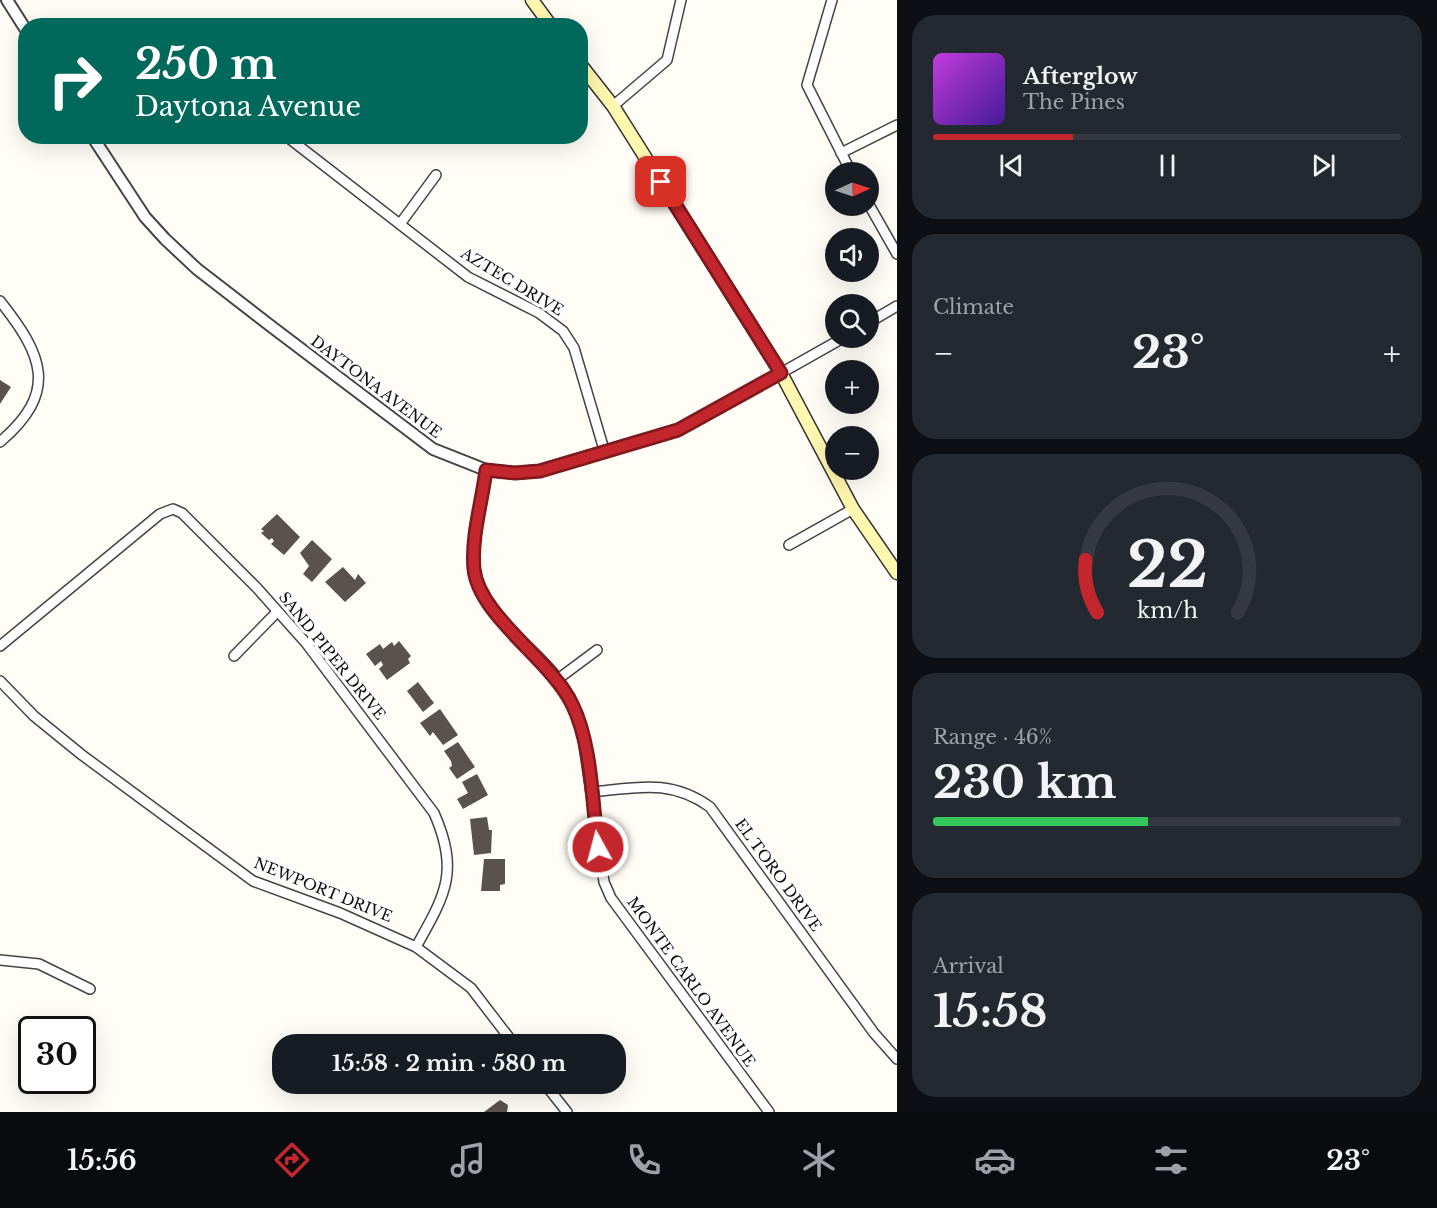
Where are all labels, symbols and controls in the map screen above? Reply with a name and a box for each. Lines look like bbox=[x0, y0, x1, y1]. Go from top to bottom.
text: 250 m bbox=[135, 38, 277, 90]
icon: right bbox=[36, 42, 114, 120]
text: Afterglow bbox=[1023, 63, 1138, 90]
text: Daytona Avenue bbox=[135, 90, 361, 123]
text: The Pines bbox=[1023, 90, 1125, 114]
icon: previous bbox=[995, 149, 1028, 182]
icon: pause bbox=[1151, 149, 1184, 182]
icon: next bbox=[1307, 149, 1340, 182]
pin bbox=[635, 156, 686, 207]
north arrow bbox=[825, 162, 879, 216]
map controls bbox=[825, 162, 879, 480]
icon: arrive bbox=[644, 165, 677, 198]
button: sound bbox=[825, 228, 879, 282]
street label: AZTEC DRIVE bbox=[457, 243, 567, 320]
button: search bbox=[825, 294, 879, 348]
text: Climate bbox=[933, 295, 1014, 319]
text: 23° bbox=[1132, 324, 1205, 380]
street label: DAYTONA AVENUE bbox=[307, 331, 445, 442]
text: − bbox=[933, 333, 954, 374]
text: + bbox=[1383, 333, 1401, 374]
button: + bbox=[825, 360, 879, 414]
button: − bbox=[825, 426, 879, 480]
text: 22 bbox=[1126, 526, 1208, 604]
street label: SAND PIPER DRIVE bbox=[275, 588, 390, 724]
text: km/h bbox=[1137, 597, 1198, 624]
text: Range · 46% bbox=[933, 725, 1052, 749]
text: 230 km bbox=[933, 754, 1117, 810]
position arrow bbox=[566, 815, 630, 879]
street label: EL TORO DRIVE bbox=[731, 815, 826, 935]
street label: NEWPORT DRIVE bbox=[251, 853, 395, 926]
street label: MONTE CARLO AVENUE bbox=[623, 893, 760, 1070]
text: Arrival bbox=[933, 954, 1004, 978]
text: 15:58 bbox=[933, 983, 1048, 1039]
speed limit sign: 30 bbox=[18, 1016, 96, 1094]
text: 15:58 · 2 min · 580 m bbox=[332, 1050, 566, 1077]
icon: directions bbox=[271, 1139, 313, 1181]
icon: music bbox=[447, 1139, 489, 1181]
icon: phone bbox=[623, 1139, 665, 1181]
icon: climate bbox=[798, 1139, 840, 1181]
icon: car bbox=[974, 1139, 1016, 1181]
icon: filters bbox=[1150, 1139, 1192, 1181]
text: 15:56 bbox=[67, 1144, 137, 1177]
text: 23° bbox=[1326, 1144, 1370, 1177]

